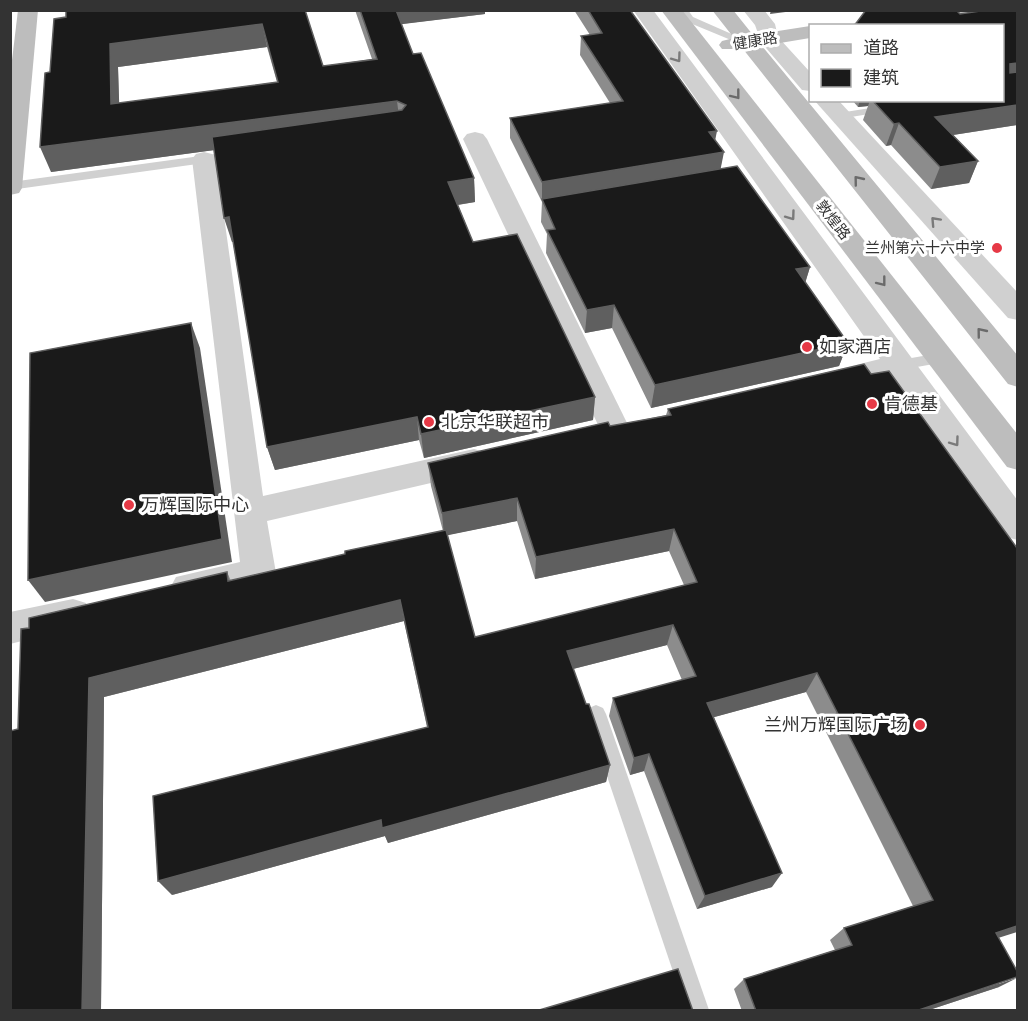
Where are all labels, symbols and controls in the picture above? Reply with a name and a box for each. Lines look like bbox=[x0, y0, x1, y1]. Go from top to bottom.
legend bbox=[809, 24, 1004, 102]
street label: 健康路 bbox=[731, 28, 779, 54]
text: 道路 bbox=[863, 36, 899, 60]
one-way arrow bbox=[670, 52, 681, 63]
text: 建筑 bbox=[863, 66, 899, 90]
one-way arrow bbox=[729, 88, 740, 99]
one-way arrow bbox=[854, 176, 865, 187]
street label: 敦煌路 bbox=[811, 196, 855, 244]
one-way arrow bbox=[784, 209, 795, 220]
one-way arrow bbox=[932, 218, 943, 229]
place label: 兰州第六十六中学 bbox=[865, 238, 985, 258]
marker: 兰州第六十六中学 bbox=[990, 241, 1004, 255]
one-way arrow bbox=[874, 276, 885, 287]
one-way arrow bbox=[977, 327, 988, 338]
place label: 如家酒店 bbox=[819, 335, 891, 359]
marker: 如家酒店 bbox=[800, 340, 814, 354]
place label: 肯德基 bbox=[884, 392, 938, 416]
marker: 肯德基 bbox=[865, 397, 879, 411]
place label: 北京华联超市 bbox=[441, 410, 549, 434]
marker: 北京华联超市 bbox=[422, 415, 436, 429]
one-way arrow bbox=[948, 435, 959, 446]
place label: 万辉国际中心 bbox=[141, 493, 249, 517]
marker: 万辉国际中心 bbox=[122, 498, 136, 512]
place label: 兰州万辉国际广场 bbox=[764, 713, 908, 737]
marker: 兰州万辉国际广场 bbox=[913, 718, 927, 732]

